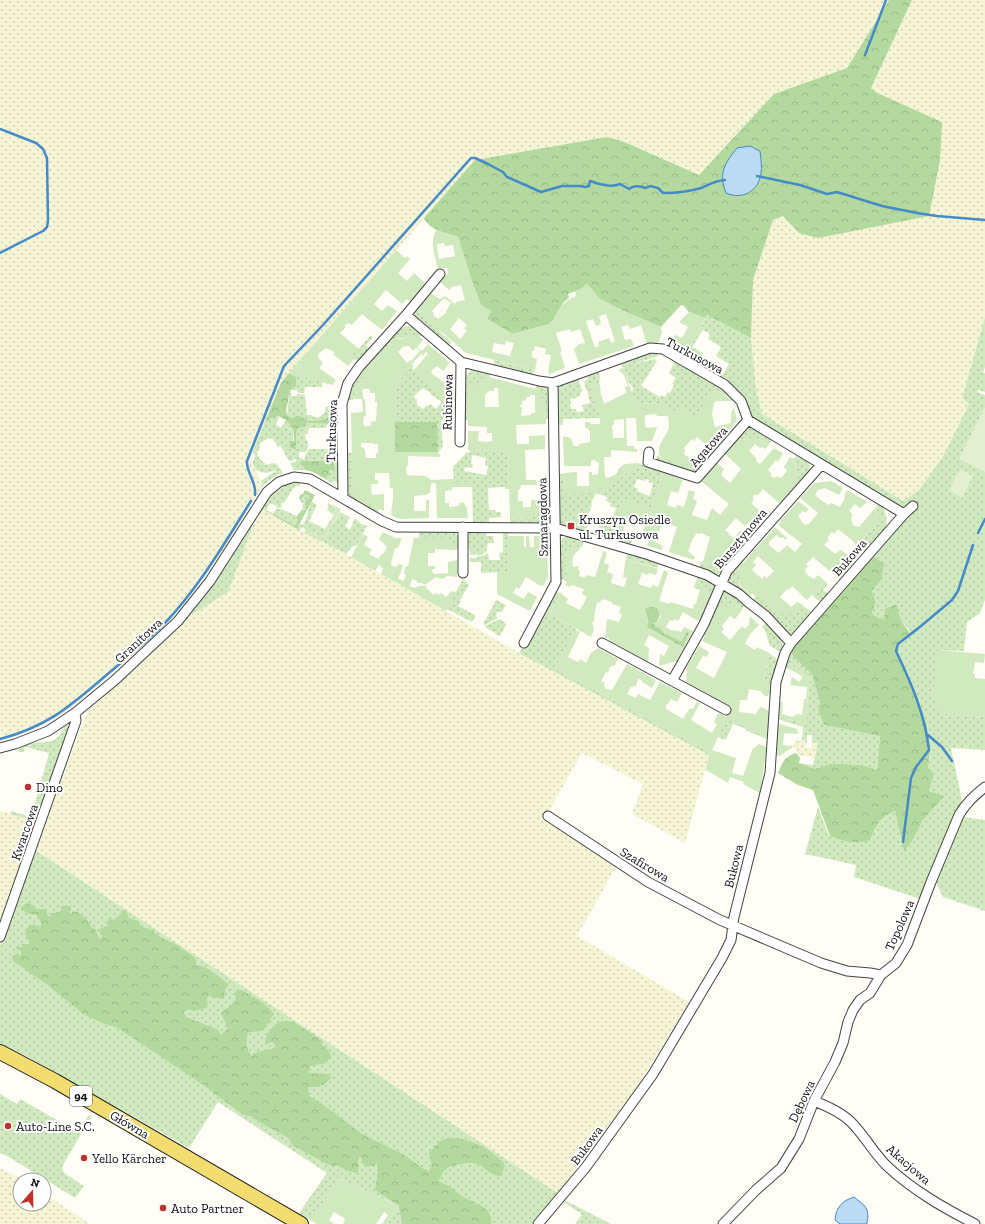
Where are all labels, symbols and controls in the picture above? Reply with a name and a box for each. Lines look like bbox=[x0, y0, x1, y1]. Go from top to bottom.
street label: Turkusowa bbox=[663, 334, 727, 377]
street label: Rubinowa bbox=[440, 373, 456, 430]
street label: Turkusowa bbox=[323, 398, 340, 463]
street label: Agatowa bbox=[686, 422, 731, 470]
street label: Szmaragdowa bbox=[534, 477, 551, 557]
street label: Bursztynowa bbox=[711, 505, 770, 571]
place label: Kruszyn Osiedle ul. Turkusowa bbox=[579, 512, 670, 542]
marker: Kruszyn Osiedle ul. Turkusowa bbox=[566, 521, 576, 531]
street label: Bukowa bbox=[829, 535, 870, 579]
street label: Granitowa bbox=[111, 614, 166, 666]
place label: Dino bbox=[36, 780, 63, 795]
marker: Dino bbox=[23, 782, 33, 792]
street label: Kwarcowa bbox=[8, 801, 41, 862]
street label: Bukowa bbox=[721, 842, 746, 890]
street label: Szafirowa bbox=[617, 844, 673, 885]
street label: Topolowa bbox=[882, 897, 918, 953]
street label: Dębowa bbox=[785, 1077, 818, 1125]
road number: 94 bbox=[70, 1086, 92, 1106]
street label: Główna bbox=[107, 1107, 153, 1142]
place label: Auto-Line S.C. bbox=[16, 1119, 95, 1134]
marker: Auto-Line S.C. bbox=[3, 1121, 13, 1131]
street label: Bukowa bbox=[567, 1122, 606, 1168]
street label: Akacjowa bbox=[883, 1141, 934, 1189]
place label: Yello Kärcher bbox=[91, 1151, 167, 1166]
marker: Yello Kärcher bbox=[79, 1153, 89, 1163]
north arrow bbox=[12, 1172, 52, 1212]
text: N bbox=[29, 1176, 42, 1191]
place label: Auto Partner bbox=[171, 1201, 244, 1216]
marker: Auto Partner bbox=[158, 1203, 168, 1213]

